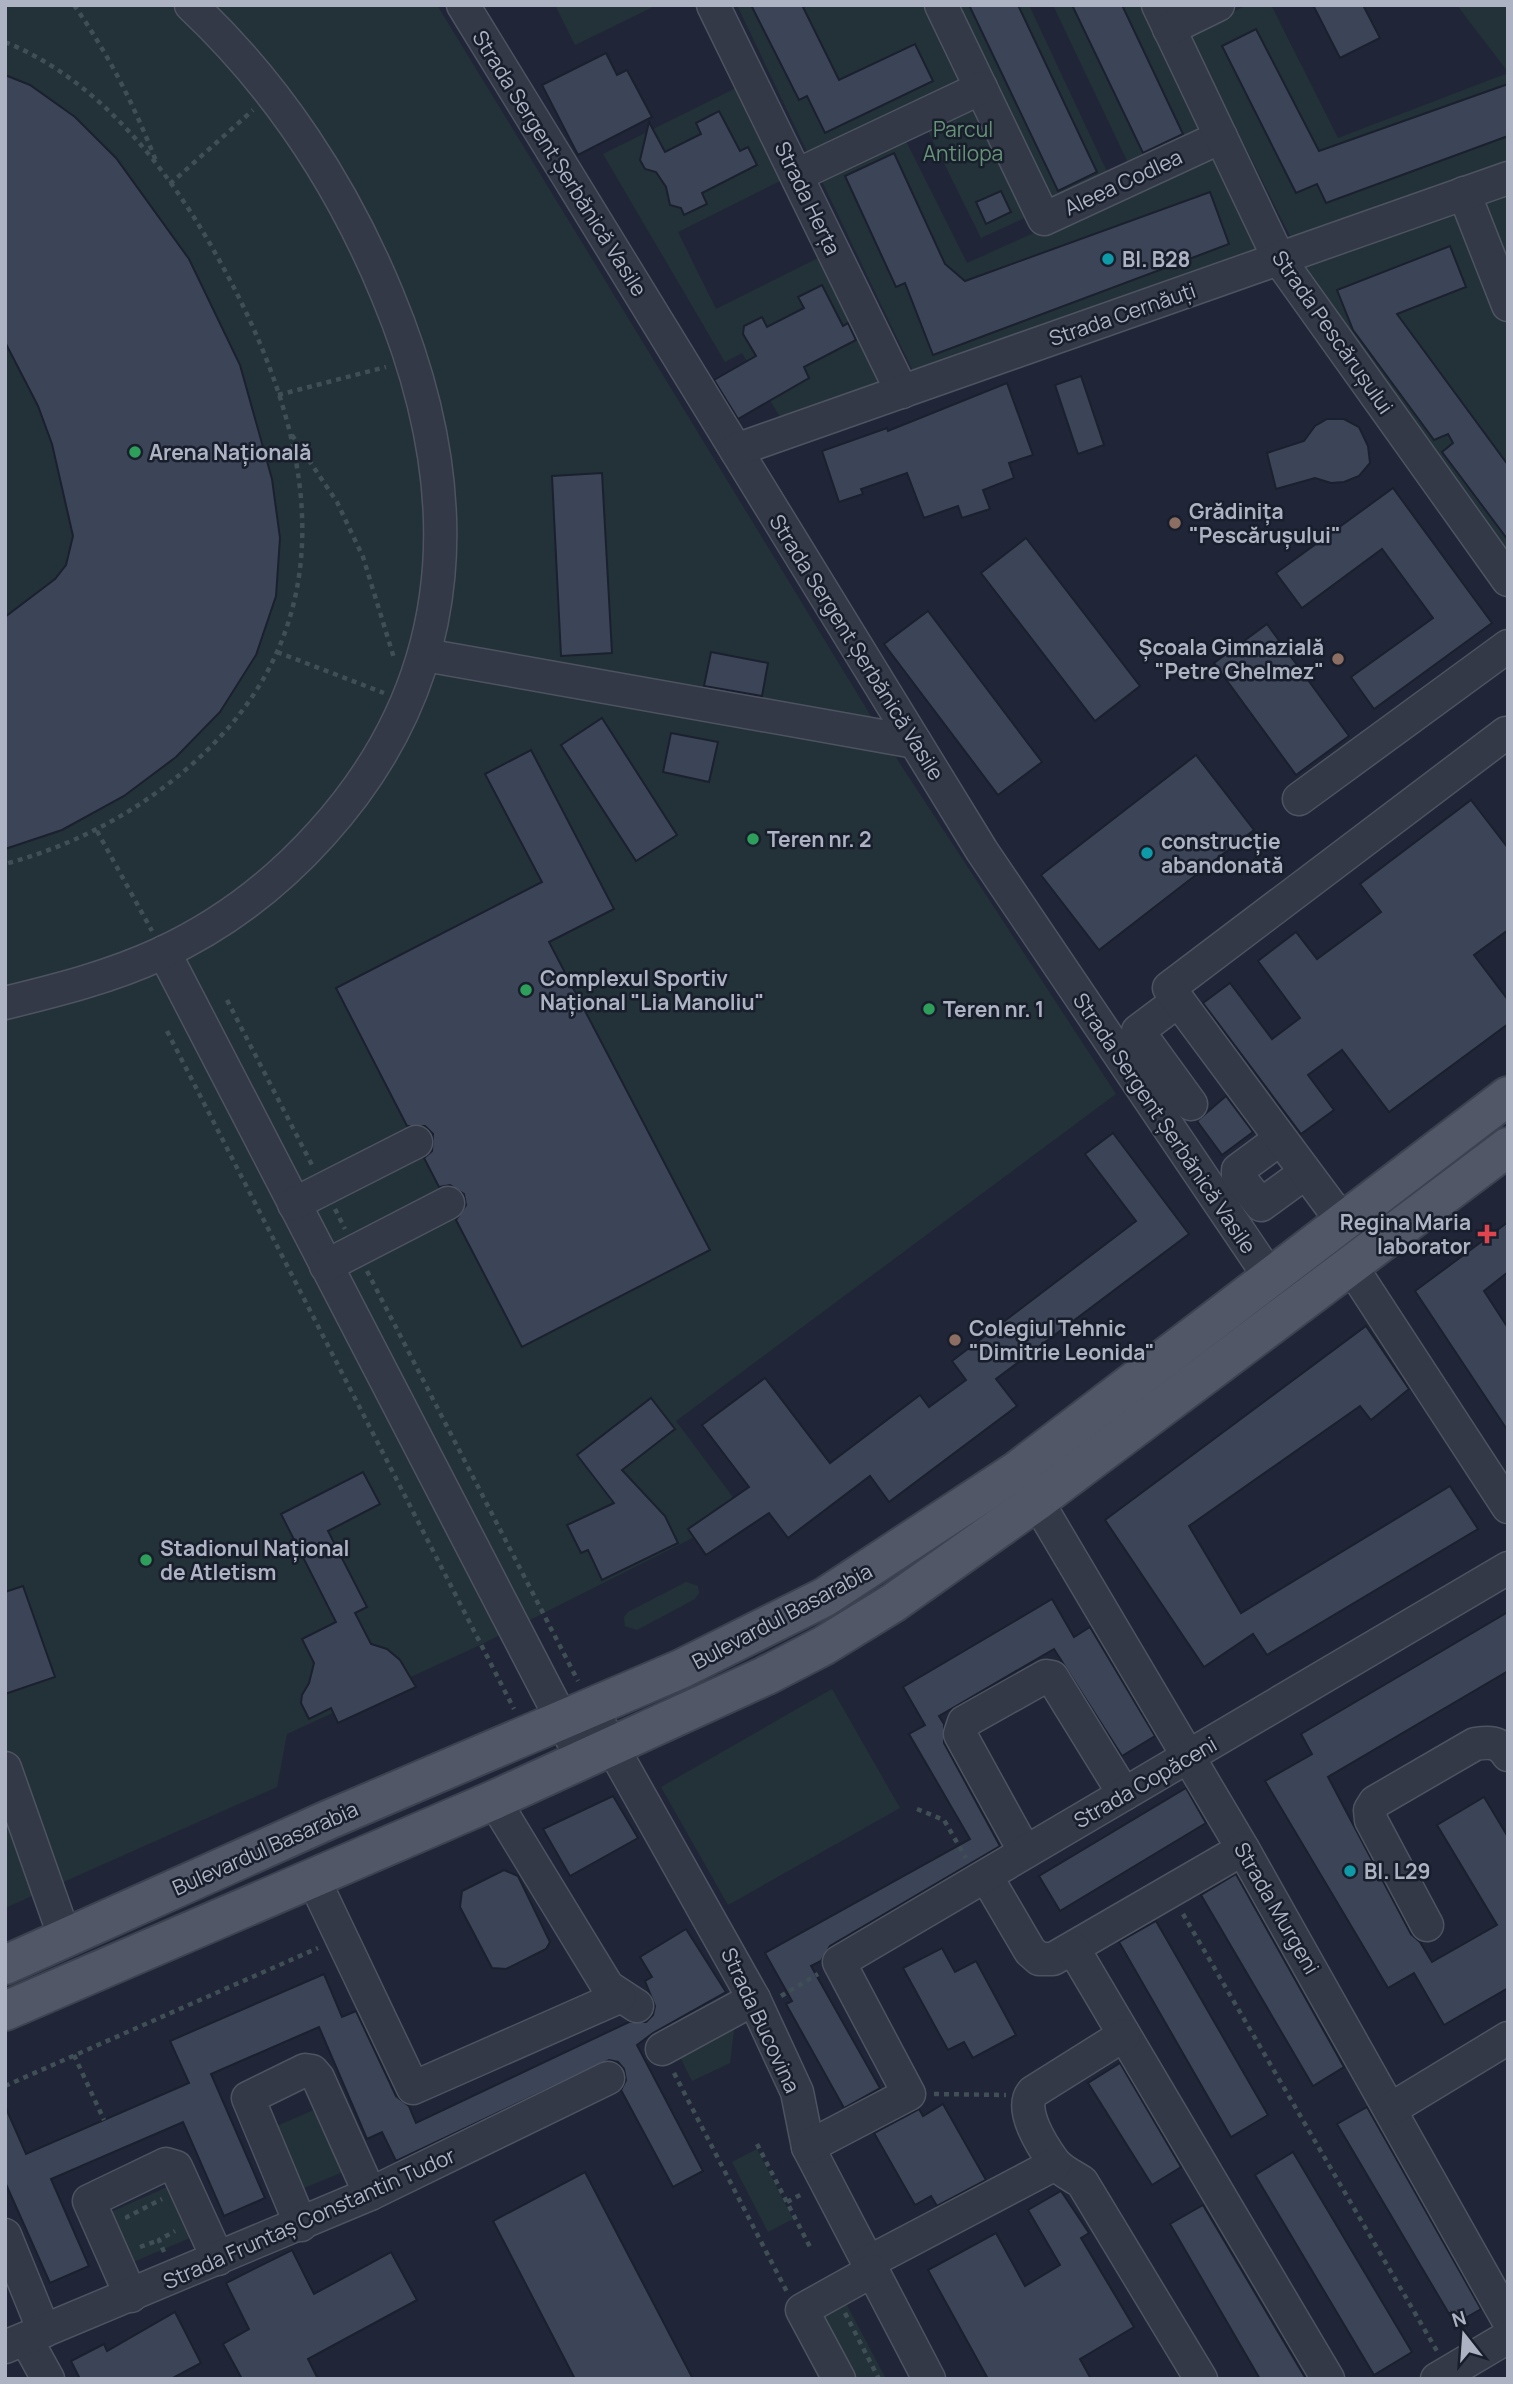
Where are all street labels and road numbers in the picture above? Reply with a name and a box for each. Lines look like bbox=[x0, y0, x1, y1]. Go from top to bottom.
street label: Strada Sergent Șerbănică Vasile bbox=[466, 25, 654, 301]
street label: Strada Herța bbox=[769, 137, 847, 259]
street label: Aleea Codlea bbox=[1060, 142, 1186, 222]
street label: Strada Pescărușului bbox=[1266, 245, 1400, 419]
street label: Strada Cernăuți bbox=[1045, 276, 1199, 352]
street label: Strada Sergent Șerbănică Vasile bbox=[763, 509, 951, 785]
street label: Strada Sergent Șerbănică Vasile bbox=[1067, 987, 1263, 1259]
street label: Bulevardul Basarabia bbox=[687, 1557, 877, 1675]
street label: Strada Copăceni bbox=[1068, 1730, 1222, 1834]
street label: Bulevardul Basarabia bbox=[168, 1794, 362, 1902]
street label: Strada Murgeni bbox=[1228, 1837, 1326, 1979]
street label: Strada Bucovina bbox=[715, 1943, 807, 2097]
street label: Strada Fruntaș Constantin Tudor bbox=[159, 2141, 460, 2295]

